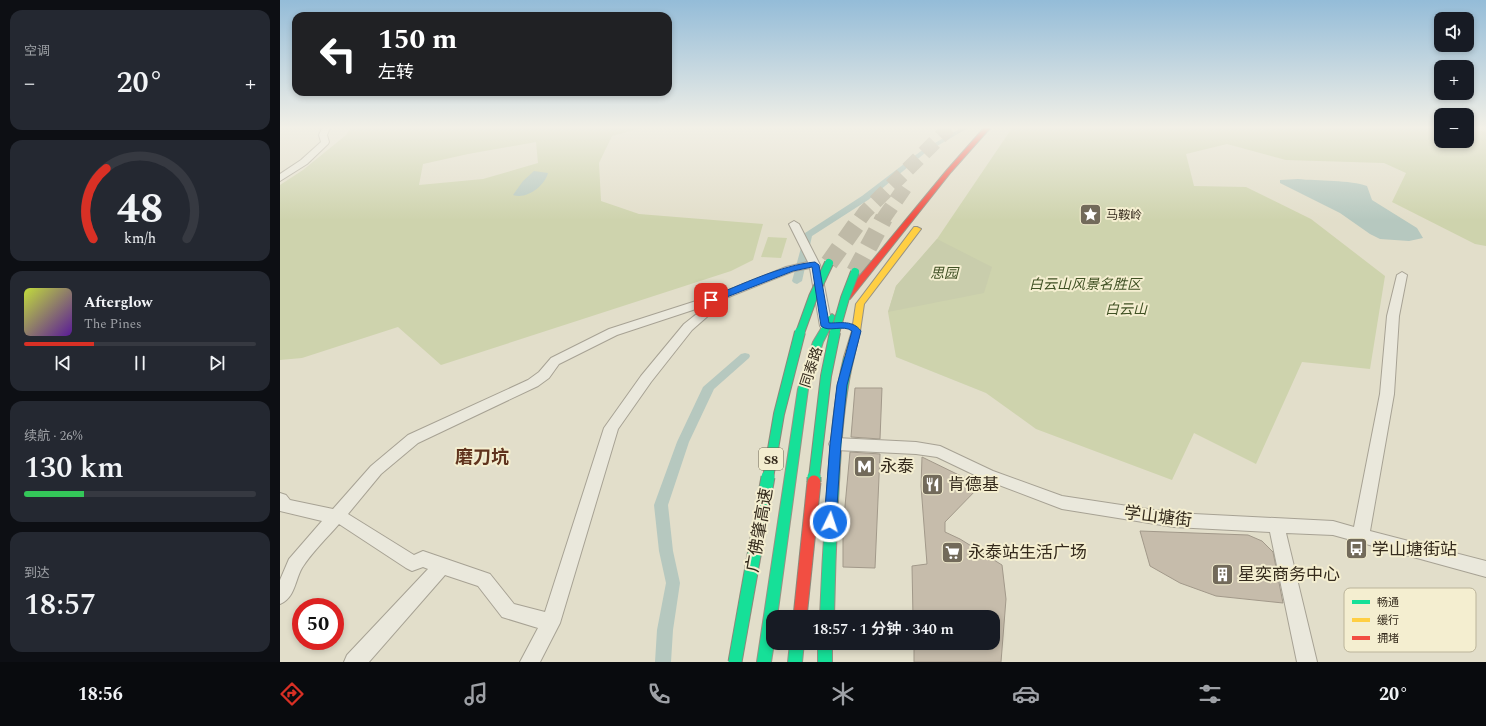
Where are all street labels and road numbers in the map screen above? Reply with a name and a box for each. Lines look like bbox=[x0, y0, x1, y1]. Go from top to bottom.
street label: 同泰路 bbox=[795, 344, 828, 390]
road number: S8 bbox=[759, 448, 783, 470]
street label: 广佛肇高速 bbox=[740, 486, 780, 574]
street label: 学山塘街 bbox=[1123, 500, 1193, 534]

